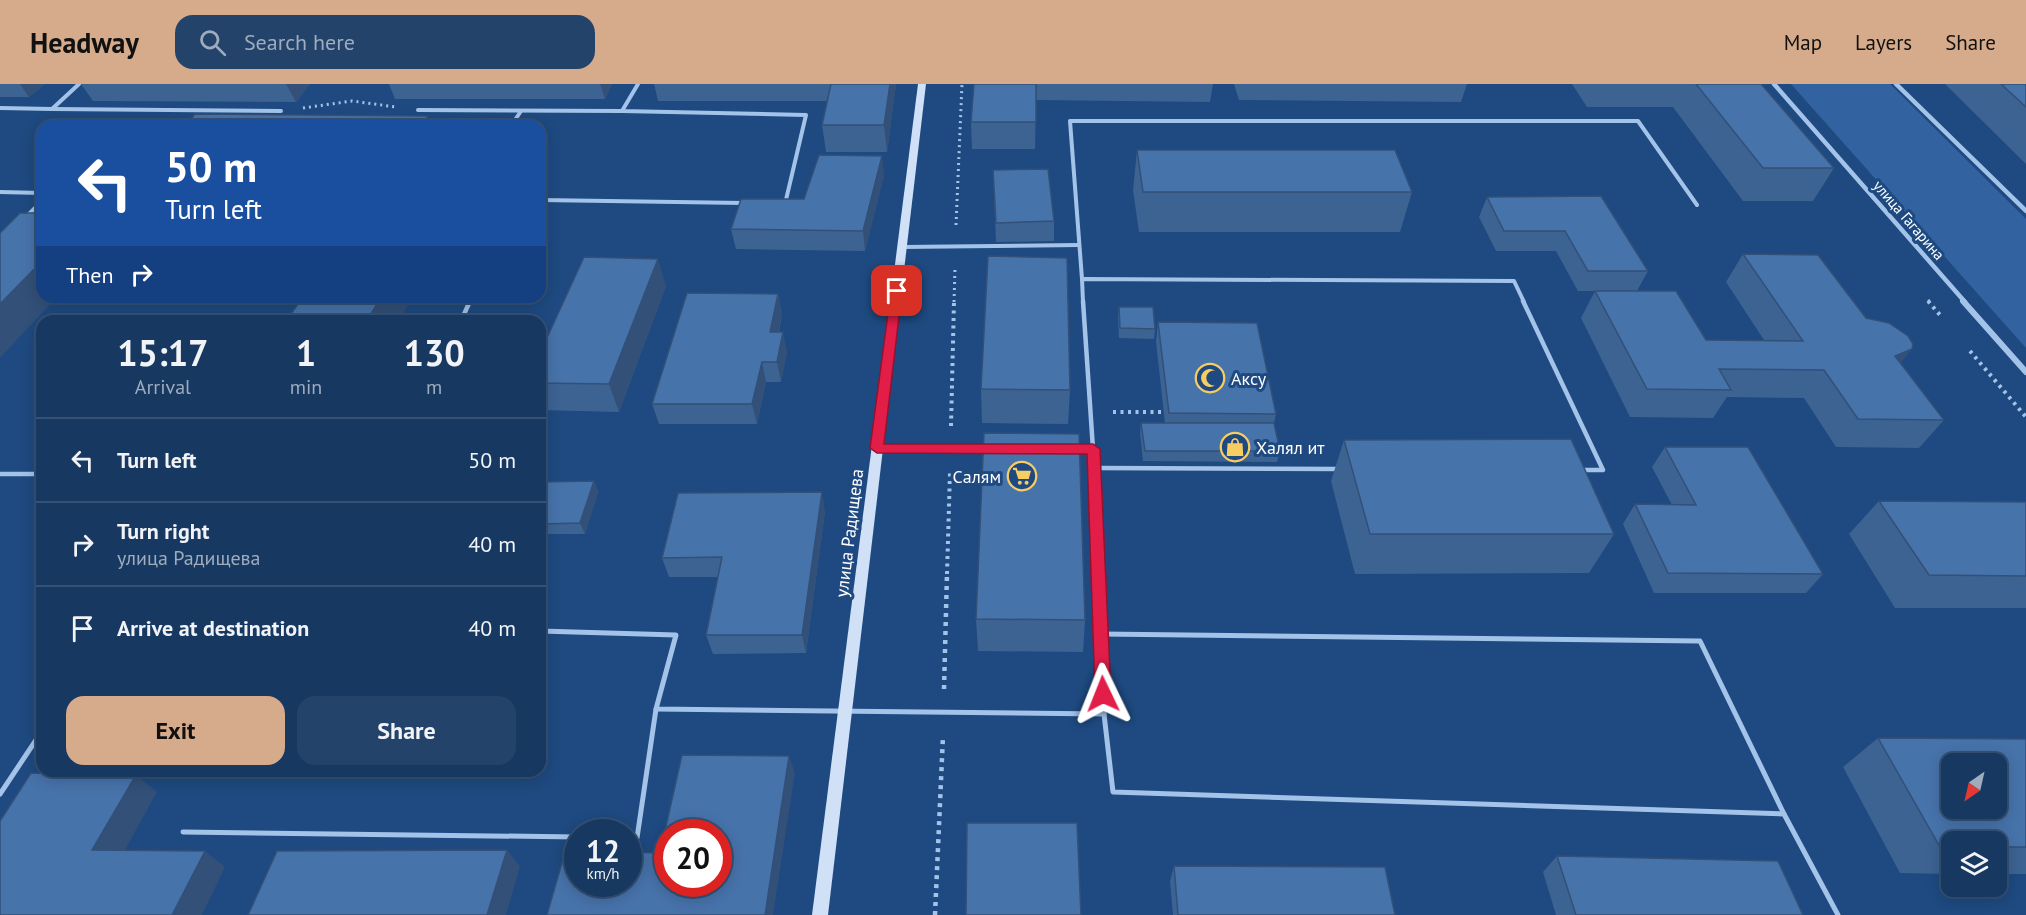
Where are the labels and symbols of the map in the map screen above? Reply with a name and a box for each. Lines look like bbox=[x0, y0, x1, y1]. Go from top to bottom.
street label: улица Гагарина bbox=[1869, 176, 1949, 264]
pin bbox=[871, 265, 922, 316]
mosque icon: Аксу bbox=[1194, 362, 1226, 394]
place label: Аксу bbox=[1231, 367, 1267, 390]
shop icon: Халял ит bbox=[1219, 431, 1251, 463]
place label: Халял ит bbox=[1256, 436, 1325, 459]
supermarket icon: Салям bbox=[1006, 460, 1038, 492]
place label: Салям bbox=[953, 465, 1001, 488]
street label: улица Радищева bbox=[830, 467, 868, 599]
position arrow bbox=[1071, 662, 1135, 726]
north arrow bbox=[1941, 753, 2007, 819]
speed limit sign: 20 bbox=[654, 819, 732, 897]

